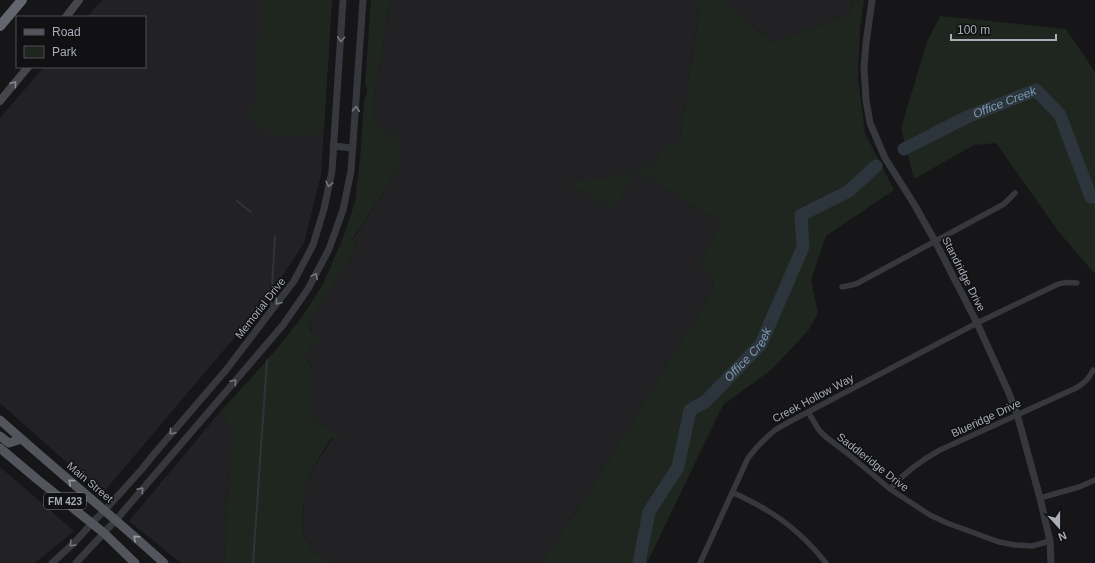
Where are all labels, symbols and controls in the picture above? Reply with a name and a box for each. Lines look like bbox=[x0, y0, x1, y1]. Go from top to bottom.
legend bbox=[16, 16, 146, 68]
scale bar bbox=[951, 16, 1056, 42]
text: 100 m bbox=[957, 23, 990, 37]
text: Road bbox=[52, 25, 81, 39]
one-way arrow bbox=[336, 36, 345, 42]
text: Park bbox=[52, 45, 78, 59]
one-way arrow bbox=[10, 81, 17, 89]
water label: Office Creek bbox=[971, 83, 1039, 121]
one-way arrow bbox=[351, 106, 360, 112]
one-way arrow bbox=[325, 181, 333, 188]
street label: Standridge Drive bbox=[940, 235, 988, 313]
one-way arrow bbox=[310, 273, 318, 280]
street label: Memorial Drive bbox=[233, 275, 287, 341]
one-way arrow bbox=[276, 298, 283, 305]
water label: Office Creek bbox=[721, 325, 775, 385]
street label: Creek Hollow Way bbox=[770, 371, 856, 424]
one-way arrow bbox=[230, 380, 237, 387]
street label: Blueridge Drive bbox=[949, 397, 1023, 439]
one-way arrow bbox=[170, 427, 177, 435]
street label: Saddleridge Drive bbox=[835, 430, 911, 494]
street label: Main Street bbox=[65, 459, 115, 505]
one-way arrow bbox=[69, 480, 76, 487]
one-way arrow bbox=[137, 487, 144, 495]
road number: FM 423 bbox=[44, 493, 86, 509]
north arrow bbox=[1039, 507, 1079, 547]
text: N bbox=[1057, 529, 1068, 543]
one-way arrow bbox=[133, 535, 141, 542]
one-way arrow bbox=[70, 539, 77, 547]

